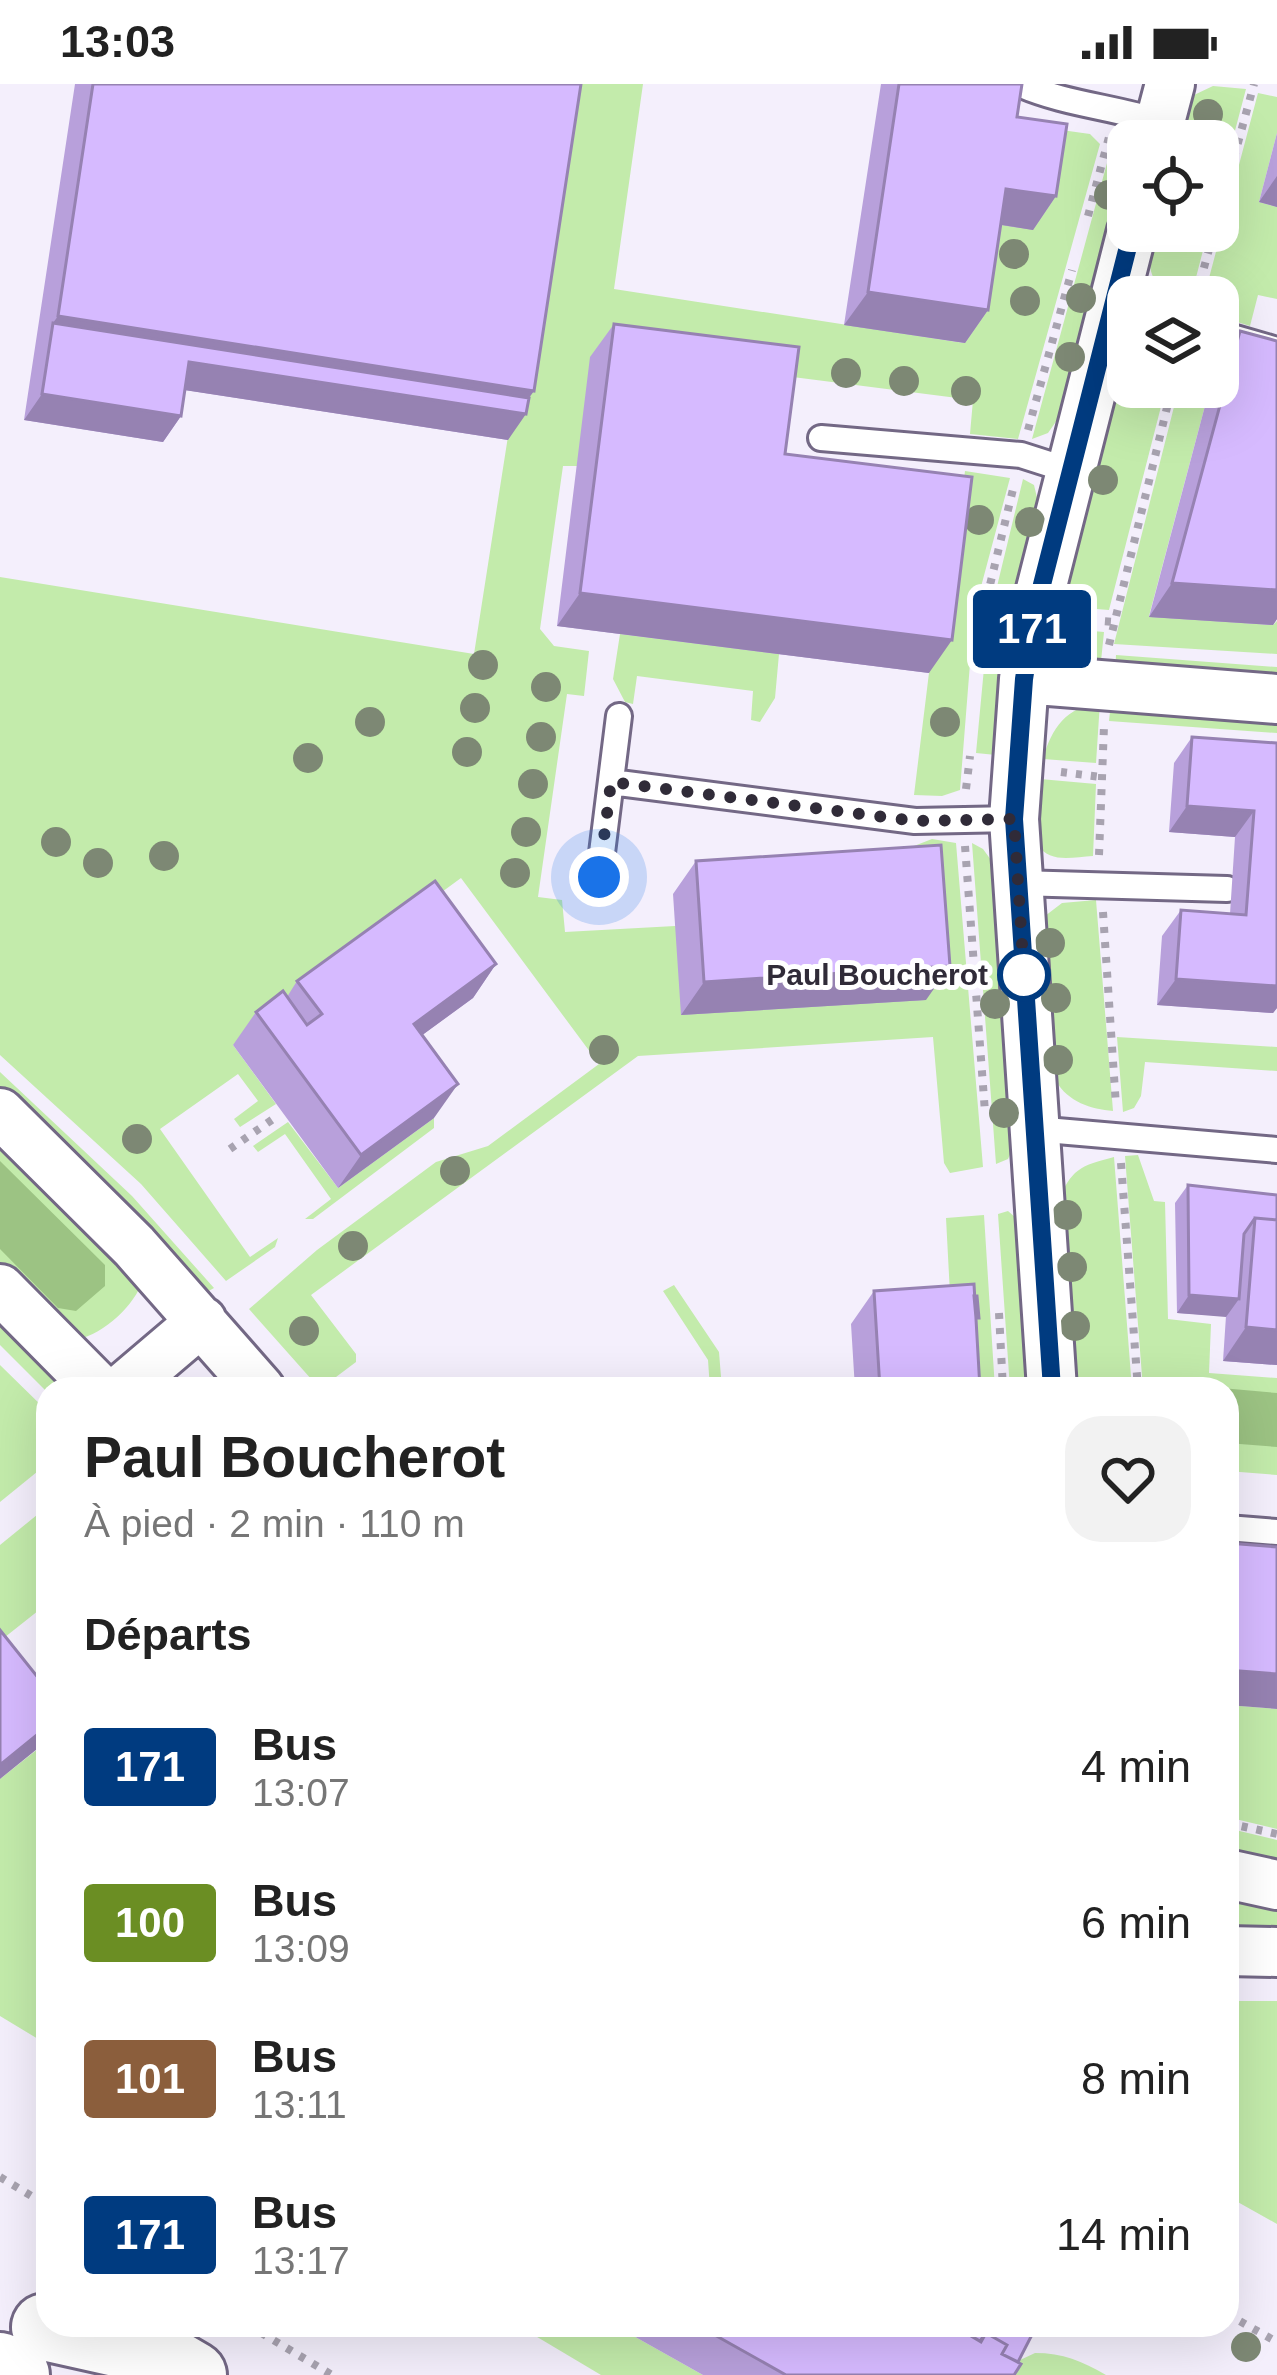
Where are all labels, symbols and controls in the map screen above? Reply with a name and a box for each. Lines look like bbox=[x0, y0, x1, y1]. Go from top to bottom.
text: 13:03 bbox=[60, 16, 175, 67]
map controls bbox=[1107, 120, 1239, 408]
button: locate bbox=[1107, 120, 1239, 252]
button: layers bbox=[1107, 276, 1239, 408]
line badge: 171 bbox=[963, 590, 1101, 668]
text: 171 bbox=[997, 605, 1067, 652]
your location bbox=[569, 847, 629, 907]
marker: Paul Boucherot bbox=[999, 950, 1049, 1000]
place label: Paul Boucherot bbox=[766, 958, 988, 991]
button: heart bbox=[1065, 1416, 1191, 1542]
text: Paul Boucherot bbox=[84, 1425, 505, 1489]
text: À pied · 2 min · 110 m bbox=[84, 1502, 465, 1545]
text: Départs bbox=[84, 1609, 252, 1660]
text: Bus bbox=[252, 1719, 337, 1770]
text: 4 min bbox=[1081, 1741, 1191, 1792]
text: 171 bbox=[115, 1743, 185, 1790]
text: 13:07 bbox=[252, 1771, 350, 1814]
text: Bus bbox=[252, 1875, 337, 1926]
text: 6 min bbox=[1081, 1897, 1191, 1948]
text: 100 bbox=[115, 1899, 185, 1946]
text: 13:09 bbox=[252, 1927, 350, 1970]
text: Bus bbox=[252, 2031, 337, 2082]
text: 8 min bbox=[1081, 2053, 1191, 2104]
text: 101 bbox=[115, 2055, 185, 2102]
text: 13:11 bbox=[252, 2083, 347, 2126]
text: Bus bbox=[252, 2187, 337, 2238]
text: 14 min bbox=[1056, 2209, 1191, 2260]
text: 171 bbox=[115, 2211, 185, 2258]
text: 13:17 bbox=[252, 2239, 350, 2282]

